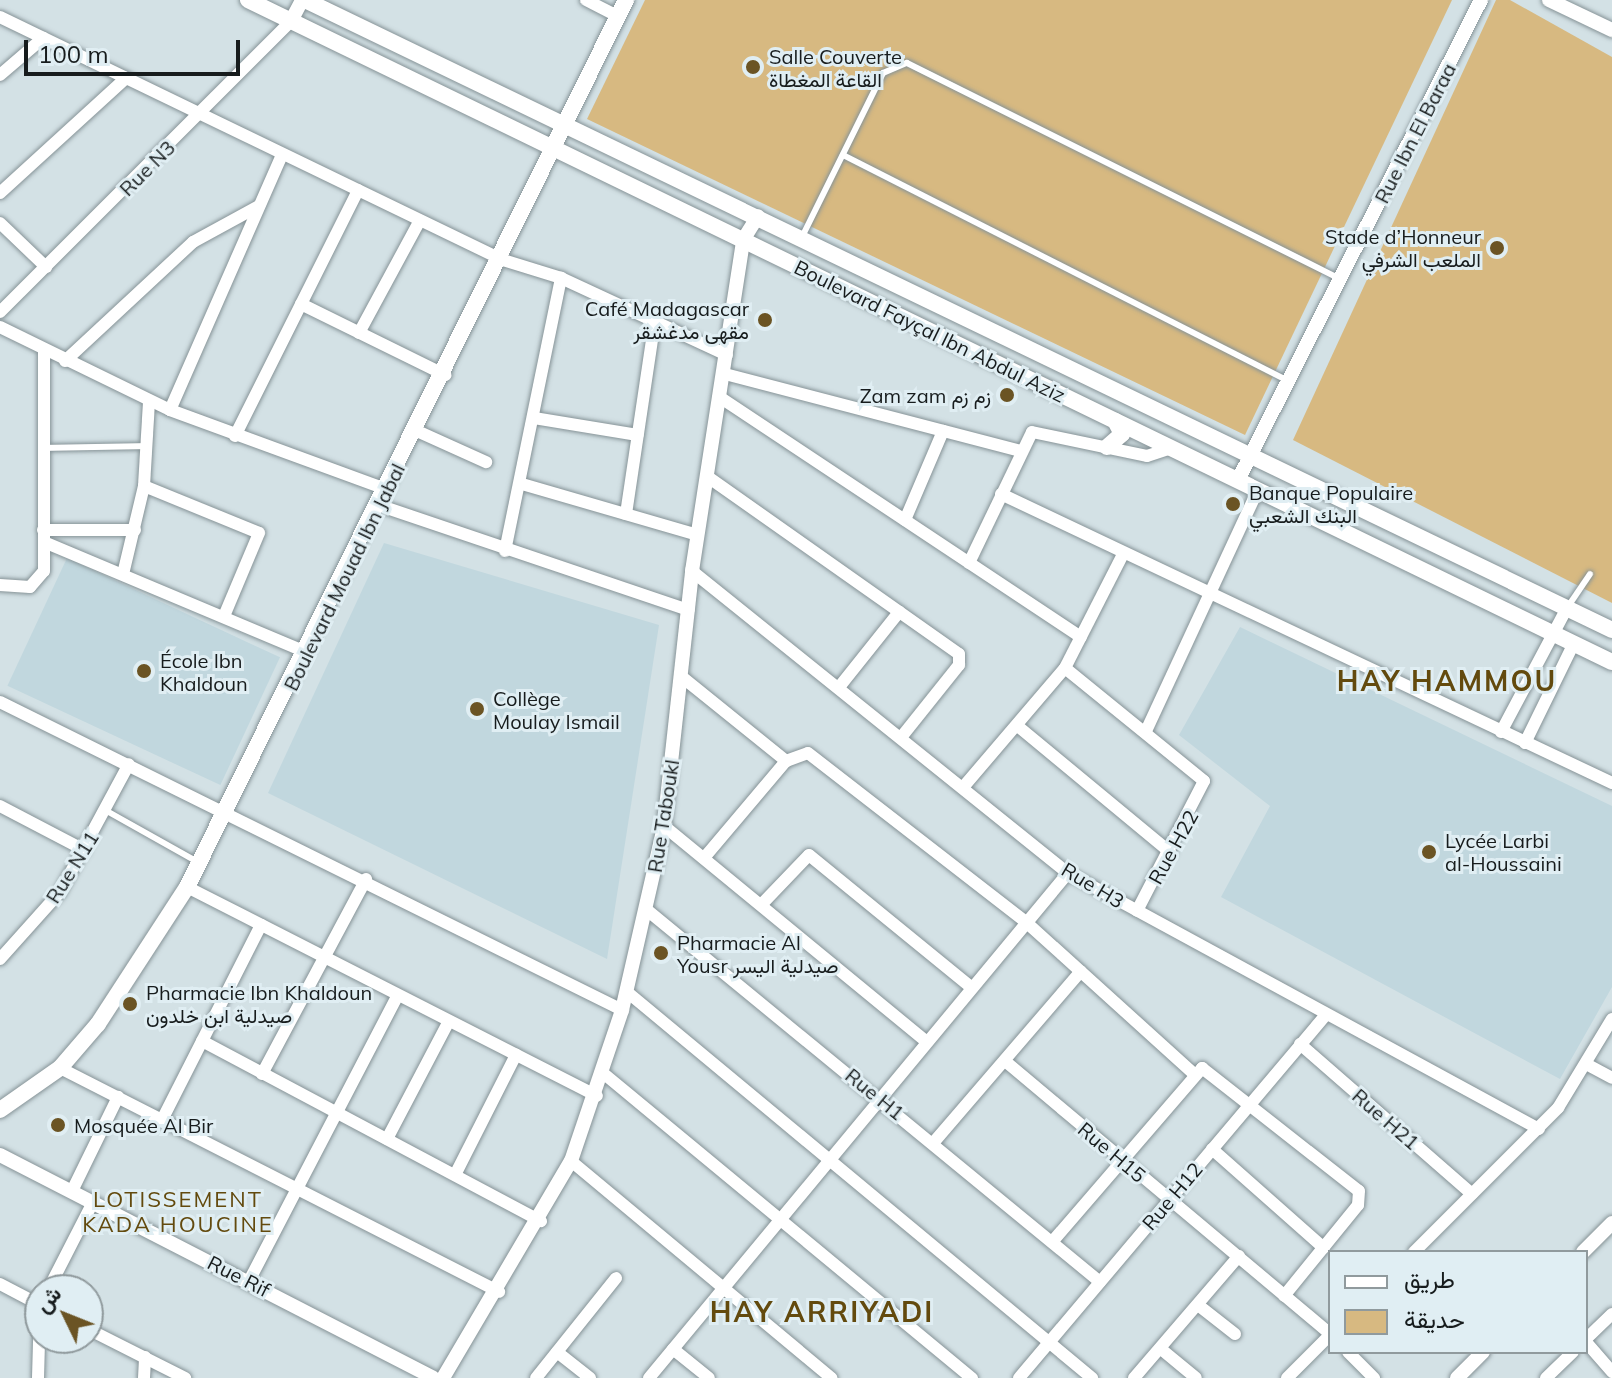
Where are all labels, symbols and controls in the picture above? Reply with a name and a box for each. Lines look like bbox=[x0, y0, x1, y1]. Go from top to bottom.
scale bar bbox=[28, 24, 244, 74]
text: 100 m bbox=[38, 39, 109, 69]
place label: Salle Couverte القاعة المغطاة bbox=[769, 44, 902, 91]
marker: Salle Couverte القاعة المغطاة bbox=[744, 58, 762, 76]
street label: Rue Ibn El Baraa bbox=[1369, 59, 1461, 207]
street label: Rue N3 bbox=[114, 135, 180, 201]
place label: Stade d’Honneur الملعب الشرفي bbox=[1325, 224, 1481, 271]
marker: Stade d’Honneur الملعب الشرفي bbox=[1488, 239, 1506, 257]
street label: Boulevard Fayçal Ibn Abdul Aziz bbox=[791, 255, 1069, 407]
place label: Café Madagascar مقهى مدغشقر bbox=[585, 296, 749, 343]
marker: Café Madagascar مقهى مدغشقر bbox=[756, 311, 774, 329]
place label: Zam zam زم زم bbox=[860, 383, 991, 407]
marker: Zam zam زم زم bbox=[998, 386, 1016, 404]
street label: Boulevard Mouad Ibn Jabal bbox=[278, 460, 410, 694]
place label: Banque Populaire البنك الشعبي bbox=[1249, 480, 1413, 527]
marker: Banque Populaire البنك الشعبي bbox=[1224, 495, 1242, 513]
place label: École Ibn Khaldoun bbox=[160, 648, 248, 695]
marker: École Ibn Khaldoun bbox=[135, 662, 153, 680]
district label: HAY HAMMOU bbox=[1337, 664, 1557, 698]
place label: Collège Moulay Ismail bbox=[493, 686, 620, 733]
marker: Collège Moulay Ismail bbox=[468, 700, 486, 718]
street label: Rue Taboukl bbox=[642, 758, 684, 874]
street label: Rue H22 bbox=[1143, 806, 1203, 888]
street label: Rue N11 bbox=[41, 827, 103, 907]
place label: Lycée Larbi al-Houssaini bbox=[1445, 828, 1562, 875]
marker: Lycée Larbi al-Houssaini bbox=[1420, 843, 1438, 861]
street label: Rue H3 bbox=[1057, 857, 1129, 913]
place label: Pharmacie Al Yousr صيدلية اليسر bbox=[677, 930, 838, 977]
marker: Pharmacie Al Yousr صيدلية اليسر bbox=[652, 944, 670, 962]
place label: Pharmacie Ibn Khaldoun صيدلية ابن خلدون bbox=[146, 980, 372, 1027]
marker: Pharmacie Ibn Khaldoun صيدلية ابن خلدون bbox=[121, 995, 139, 1013]
street label: Rue H1 bbox=[841, 1063, 909, 1125]
street label: Rue H21 bbox=[1348, 1083, 1424, 1155]
place label: Mosquée Al Bir bbox=[74, 1113, 213, 1137]
marker: Mosquée Al Bir bbox=[49, 1116, 67, 1134]
street label: Rue H15 bbox=[1073, 1117, 1151, 1187]
street label: Rue H12 bbox=[1137, 1157, 1207, 1235]
district label: LOTISSEMENT KADA HOUCINE bbox=[82, 1186, 274, 1238]
street label: Rue Rif bbox=[204, 1250, 274, 1302]
legend bbox=[1328, 1250, 1588, 1354]
text: طريق bbox=[1404, 1264, 1455, 1294]
north arrow bbox=[24, 1274, 104, 1354]
text: ش bbox=[29, 1280, 67, 1318]
district label: HAY ARRIYADI bbox=[710, 1295, 934, 1329]
text: حديقة bbox=[1404, 1304, 1465, 1334]

